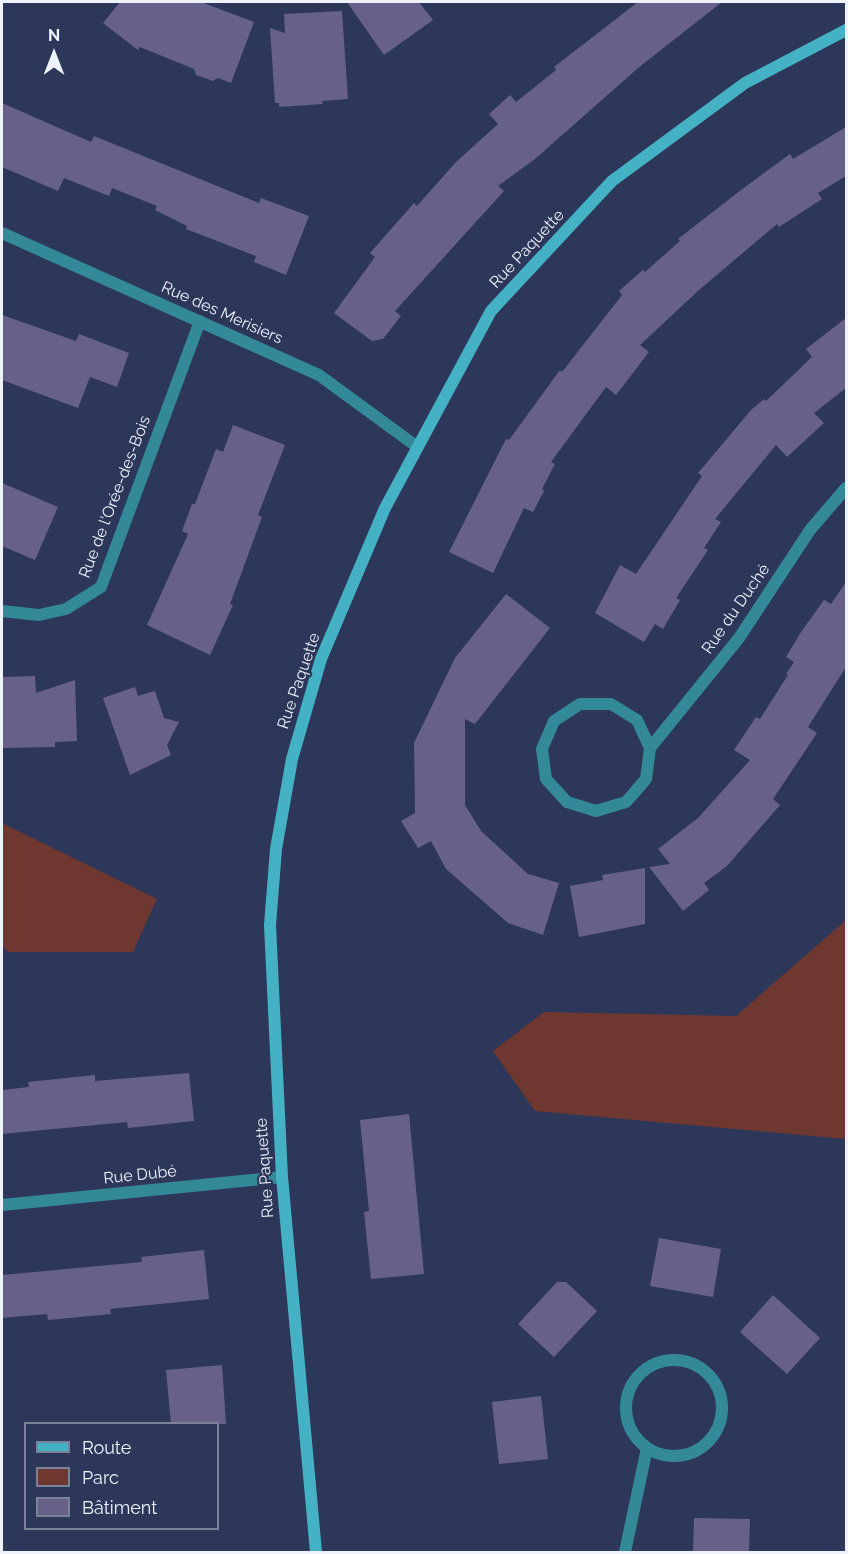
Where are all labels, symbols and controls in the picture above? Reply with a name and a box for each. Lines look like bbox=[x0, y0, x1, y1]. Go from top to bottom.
north arrow bbox=[24, 24, 84, 84]
text: N bbox=[48, 26, 60, 45]
street label: Rue Paquette bbox=[486, 206, 568, 292]
street label: Rue des Merisiers bbox=[158, 278, 286, 348]
street label: Rue de l'Orée-des-Bois bbox=[75, 413, 155, 581]
street label: Rue du Duché bbox=[698, 560, 774, 658]
street label: Rue Paquette bbox=[274, 630, 324, 732]
street label: Rue Paquette bbox=[252, 1117, 278, 1219]
street label: Rue Dubé bbox=[102, 1162, 178, 1188]
legend bbox=[24, 1422, 219, 1530]
text: Route bbox=[82, 1437, 131, 1458]
text: Parc bbox=[82, 1467, 119, 1488]
text: Bâtiment bbox=[82, 1497, 157, 1518]

